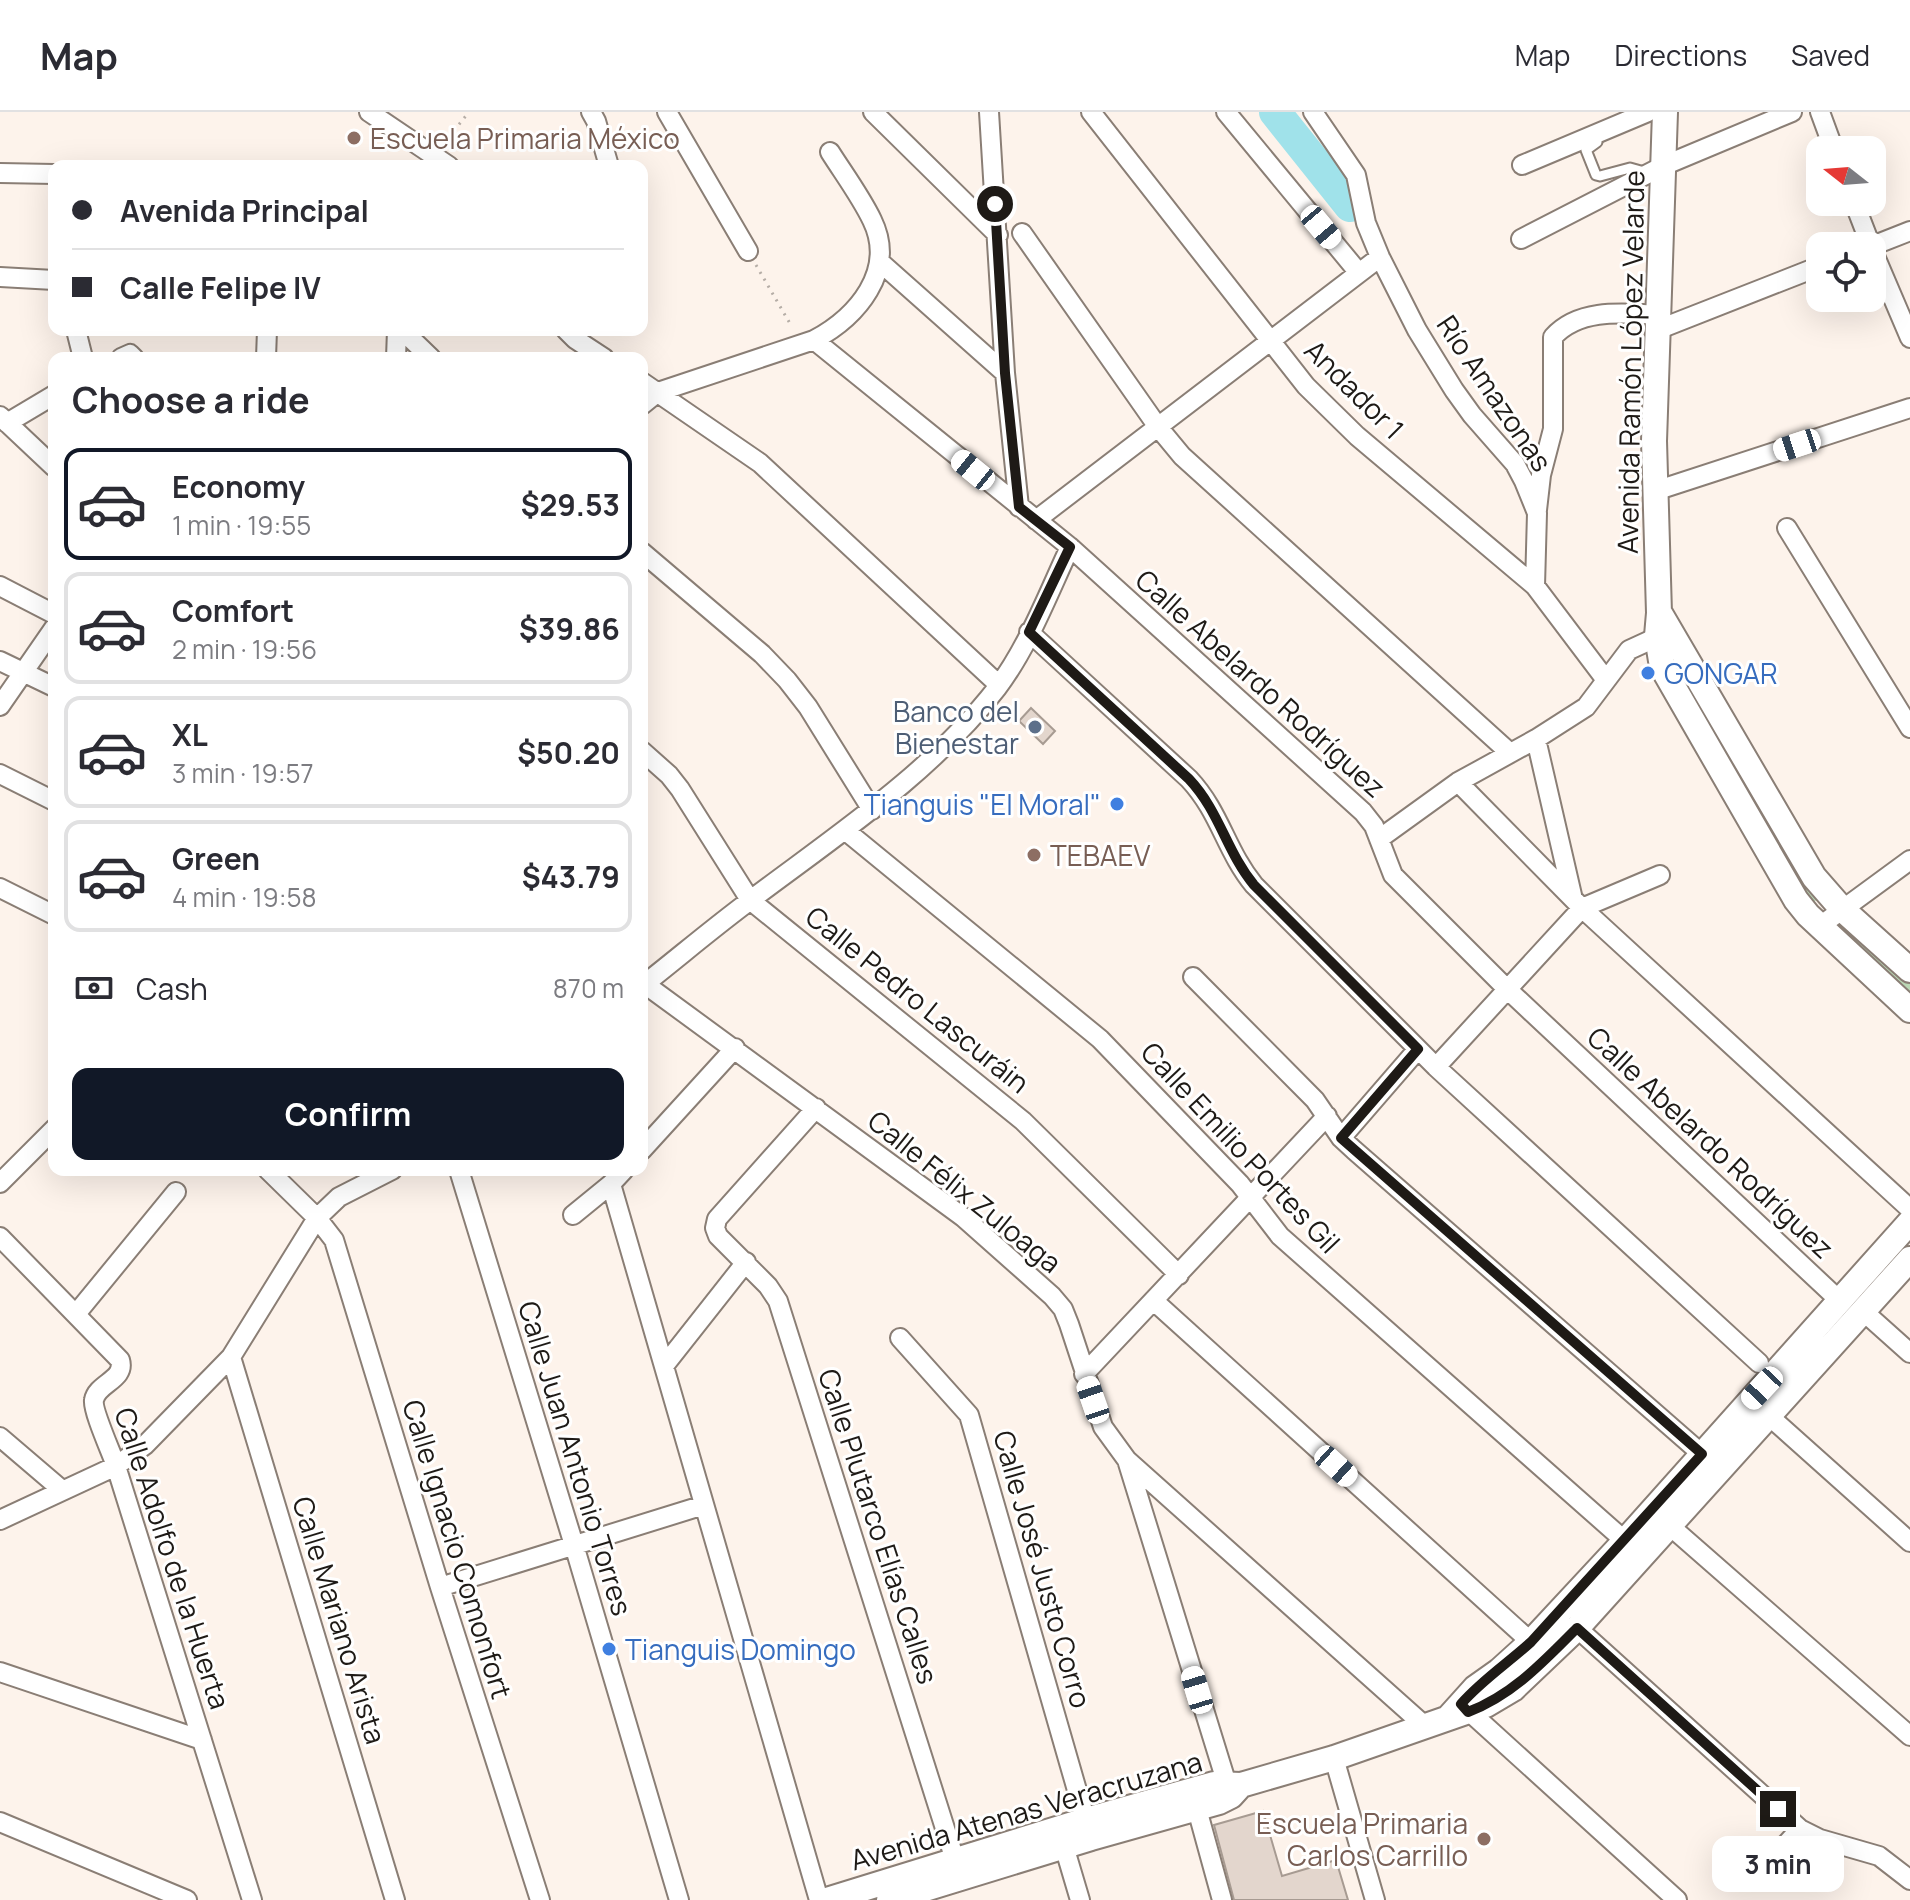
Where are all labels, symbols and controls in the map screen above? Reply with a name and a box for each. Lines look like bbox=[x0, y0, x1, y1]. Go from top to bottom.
text: Map bbox=[40, 29, 118, 81]
text: Map bbox=[1515, 36, 1570, 74]
text: Directions bbox=[1614, 36, 1747, 74]
text: Saved bbox=[1791, 36, 1870, 74]
place label: Escuela Primaria México bbox=[370, 119, 680, 157]
marker: Escuela Primaria México bbox=[345, 129, 363, 147]
north arrow bbox=[1806, 136, 1886, 216]
map controls bbox=[1806, 136, 1886, 312]
street label: Avenida Ramón López Velarde bbox=[1608, 170, 1652, 554]
route start bbox=[977, 186, 1013, 222]
text: Avenida Principal bbox=[120, 190, 369, 231]
car bbox=[1296, 201, 1346, 253]
button: locate bbox=[1806, 232, 1886, 312]
text: Calle Felipe IV bbox=[120, 267, 321, 308]
street label: Río Amazonas bbox=[1429, 308, 1561, 478]
street label: Andador 1 bbox=[1297, 331, 1413, 447]
text: Choose a ride bbox=[72, 375, 310, 424]
car bbox=[1770, 426, 1824, 464]
car bbox=[947, 446, 999, 494]
text: Economy bbox=[172, 466, 305, 507]
icon: car bbox=[76, 468, 148, 540]
text: $29.53 bbox=[521, 484, 620, 525]
text: 1 min · 19:55 bbox=[172, 507, 311, 543]
street label: Calle Abelardo Rodríguez bbox=[1128, 561, 1394, 805]
text: Comfort bbox=[172, 590, 294, 631]
icon: car bbox=[76, 592, 148, 664]
text: $39.86 bbox=[519, 608, 620, 649]
text: 2 min · 19:56 bbox=[172, 631, 317, 667]
place label: GONGAR bbox=[1664, 654, 1778, 692]
marker: GONGAR bbox=[1639, 664, 1657, 682]
place label: Banco del Bienestar bbox=[893, 692, 1019, 762]
text: XL bbox=[172, 714, 208, 755]
icon: car bbox=[76, 716, 148, 788]
marker: Banco del Bienestar bbox=[1026, 718, 1044, 736]
text: $50.20 bbox=[517, 732, 620, 773]
text: 3 min · 19:57 bbox=[172, 755, 314, 791]
place label: Tianguis "El Moral" bbox=[864, 785, 1101, 823]
marker: Tianguis "El Moral" bbox=[1108, 795, 1126, 813]
place label: TEBAEV bbox=[1050, 836, 1151, 874]
text: Green bbox=[172, 838, 260, 879]
icon: car bbox=[76, 840, 148, 912]
marker: TEBAEV bbox=[1025, 846, 1043, 864]
text: $43.79 bbox=[522, 856, 620, 897]
text: 4 min · 19:58 bbox=[172, 879, 317, 915]
street label: Calle Pedro Lascuráin bbox=[798, 897, 1038, 1101]
icon: cash bbox=[72, 966, 116, 1010]
text: Cash bbox=[136, 968, 208, 1009]
text: 870 m bbox=[553, 970, 624, 1006]
street label: Calle Abelardo Rodríguez bbox=[1580, 1018, 1842, 1266]
street label: Calle Emilio Portes Gil bbox=[1133, 1033, 1349, 1261]
button: Confirm bbox=[72, 1068, 624, 1160]
street label: Calle Félix Zuloaga bbox=[860, 1101, 1070, 1281]
street label: Calle Juan Antonio Torres bbox=[510, 1296, 642, 1620]
car bbox=[1737, 1362, 1787, 1414]
street label: Calle Plutarco Elías Calles bbox=[810, 1364, 948, 1688]
car bbox=[1074, 1373, 1112, 1427]
street label: Calle Ignacio Comonfort bbox=[394, 1395, 522, 1703]
street label: Calle Adolfo de la Huerta bbox=[106, 1402, 240, 1714]
street label: Calle José Justo Corro bbox=[985, 1426, 1101, 1712]
car bbox=[1310, 1441, 1362, 1491]
street label: Calle Mariano Arista bbox=[284, 1492, 396, 1748]
place label: Tianguis Domingo bbox=[625, 1630, 856, 1668]
marker: Tianguis Domingo bbox=[600, 1640, 618, 1658]
car bbox=[1179, 1664, 1215, 1716]
street label: Avenida Atenas Veracruzana bbox=[846, 1742, 1206, 1878]
route end bbox=[1760, 1791, 1796, 1827]
place label: Escuela Primaria Carlos Carrillo bbox=[1256, 1804, 1468, 1874]
marker: Escuela Primaria Carlos Carrillo bbox=[1475, 1830, 1493, 1848]
callout: 3 min bbox=[1712, 1837, 1844, 1893]
text: 3 min bbox=[1744, 1846, 1812, 1882]

